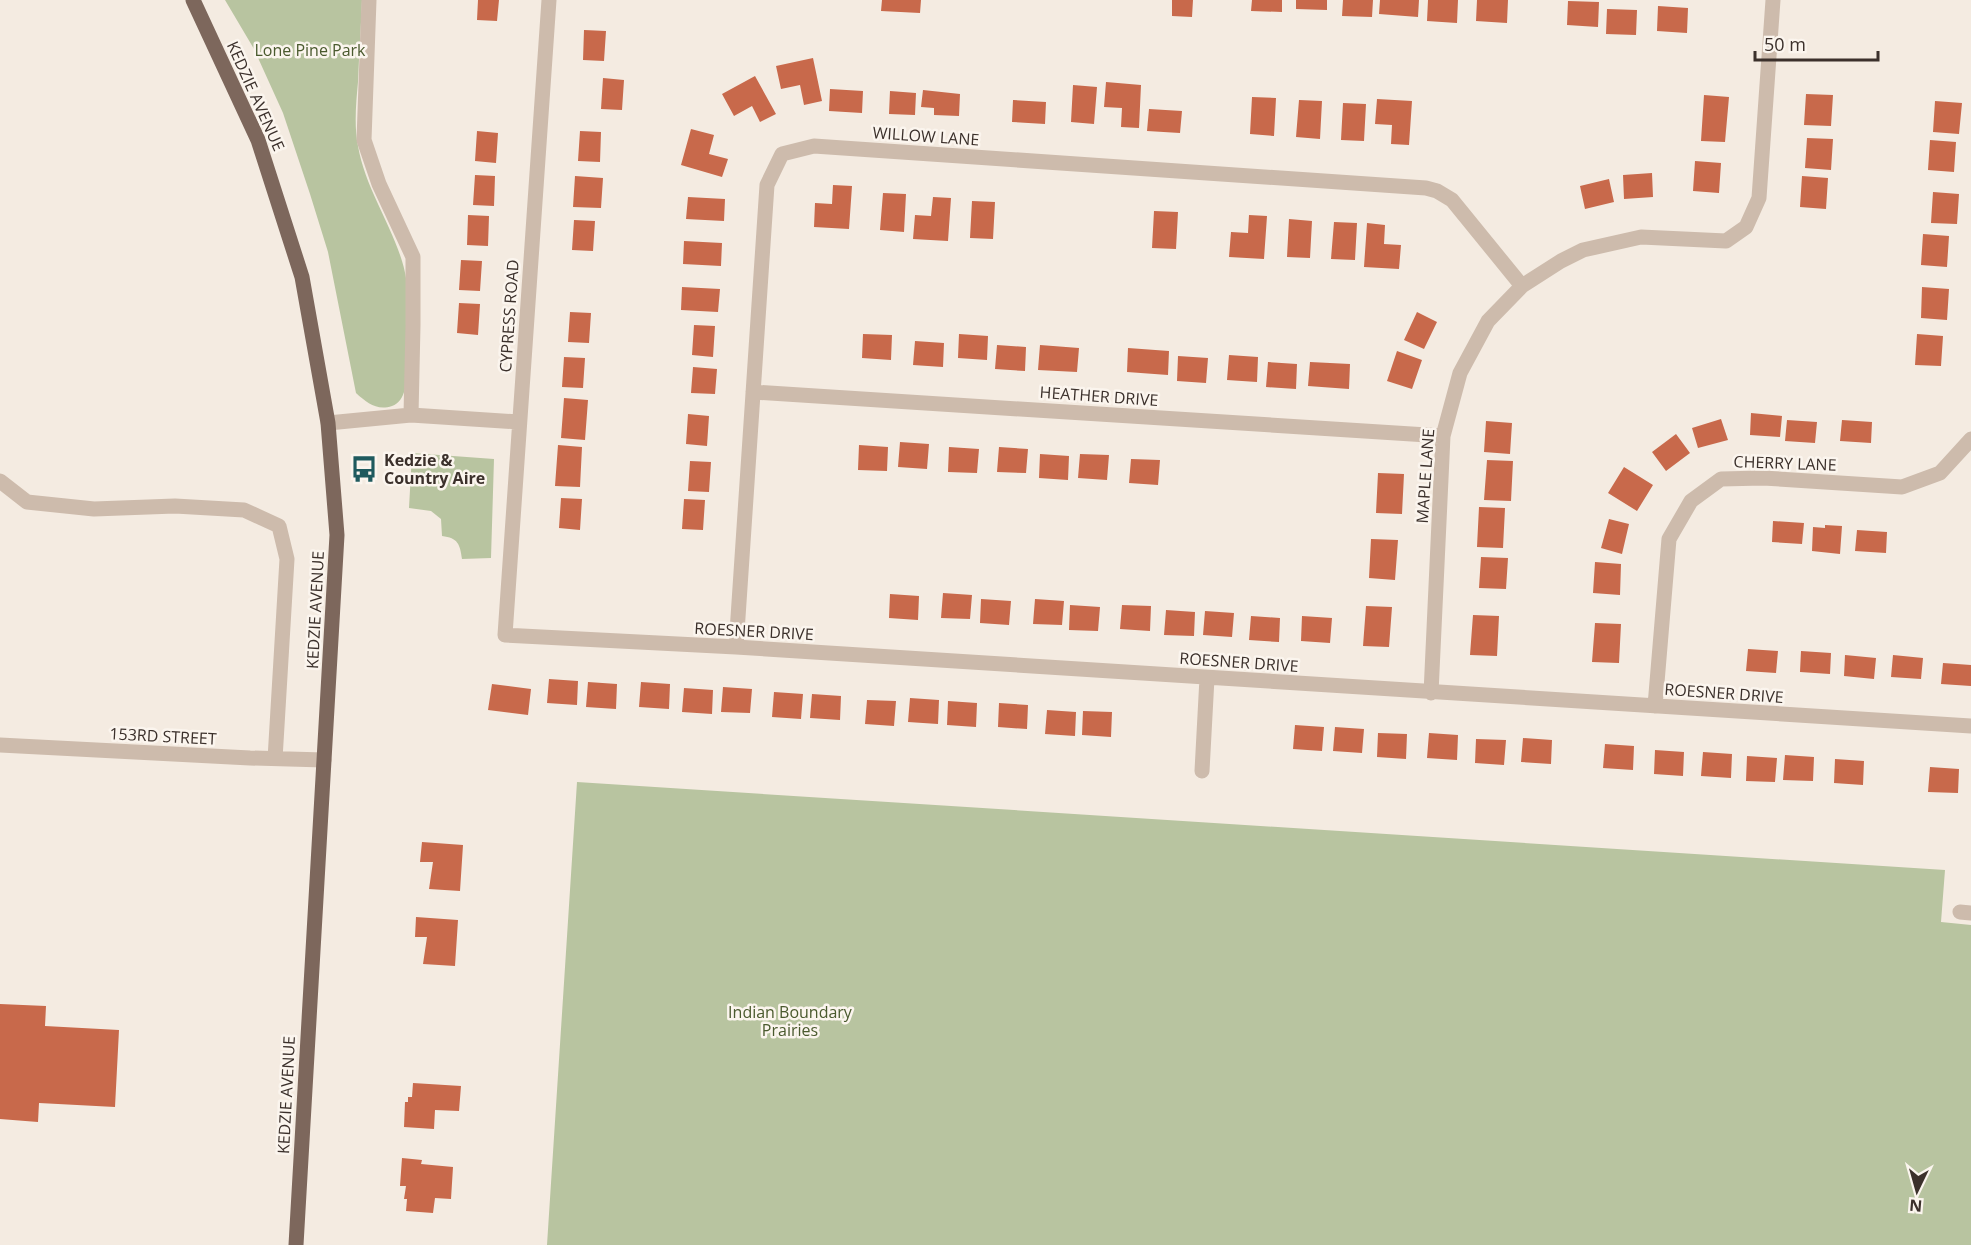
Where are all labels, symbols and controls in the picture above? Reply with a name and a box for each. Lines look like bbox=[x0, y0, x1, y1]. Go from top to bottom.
scale bar bbox=[1755, 24, 1878, 62]
text: 50 m bbox=[1764, 32, 1806, 56]
street label: KEDZIE AVENUE bbox=[222, 38, 290, 154]
park label: Lone Pine Park bbox=[254, 39, 366, 61]
street label: WILLOW LANE bbox=[872, 121, 980, 151]
street label: CYPRESS ROAD bbox=[494, 259, 524, 373]
street label: HEATHER DRIVE bbox=[1039, 381, 1159, 411]
street label: MAPLE LANE bbox=[1411, 428, 1439, 524]
place label: Kedzie & Country Aire bbox=[384, 449, 485, 489]
street label: CHERRY LANE bbox=[1733, 450, 1837, 476]
bus stop icon: Kedzie & Country Aire bbox=[349, 454, 379, 484]
street label: KEDZIE AVENUE bbox=[301, 550, 329, 670]
street label: ROESNER DRIVE bbox=[694, 617, 814, 645]
street label: ROESNER DRIVE bbox=[1179, 647, 1299, 677]
street label: ROESNER DRIVE bbox=[1664, 678, 1784, 708]
street label: 153RD STREET bbox=[109, 722, 217, 750]
park label: Indian Boundary Prairies bbox=[728, 1001, 853, 1041]
street label: KEDZIE AVENUE bbox=[272, 1035, 300, 1155]
north arrow bbox=[1887, 1161, 1947, 1221]
text: N bbox=[1908, 1194, 1923, 1217]

